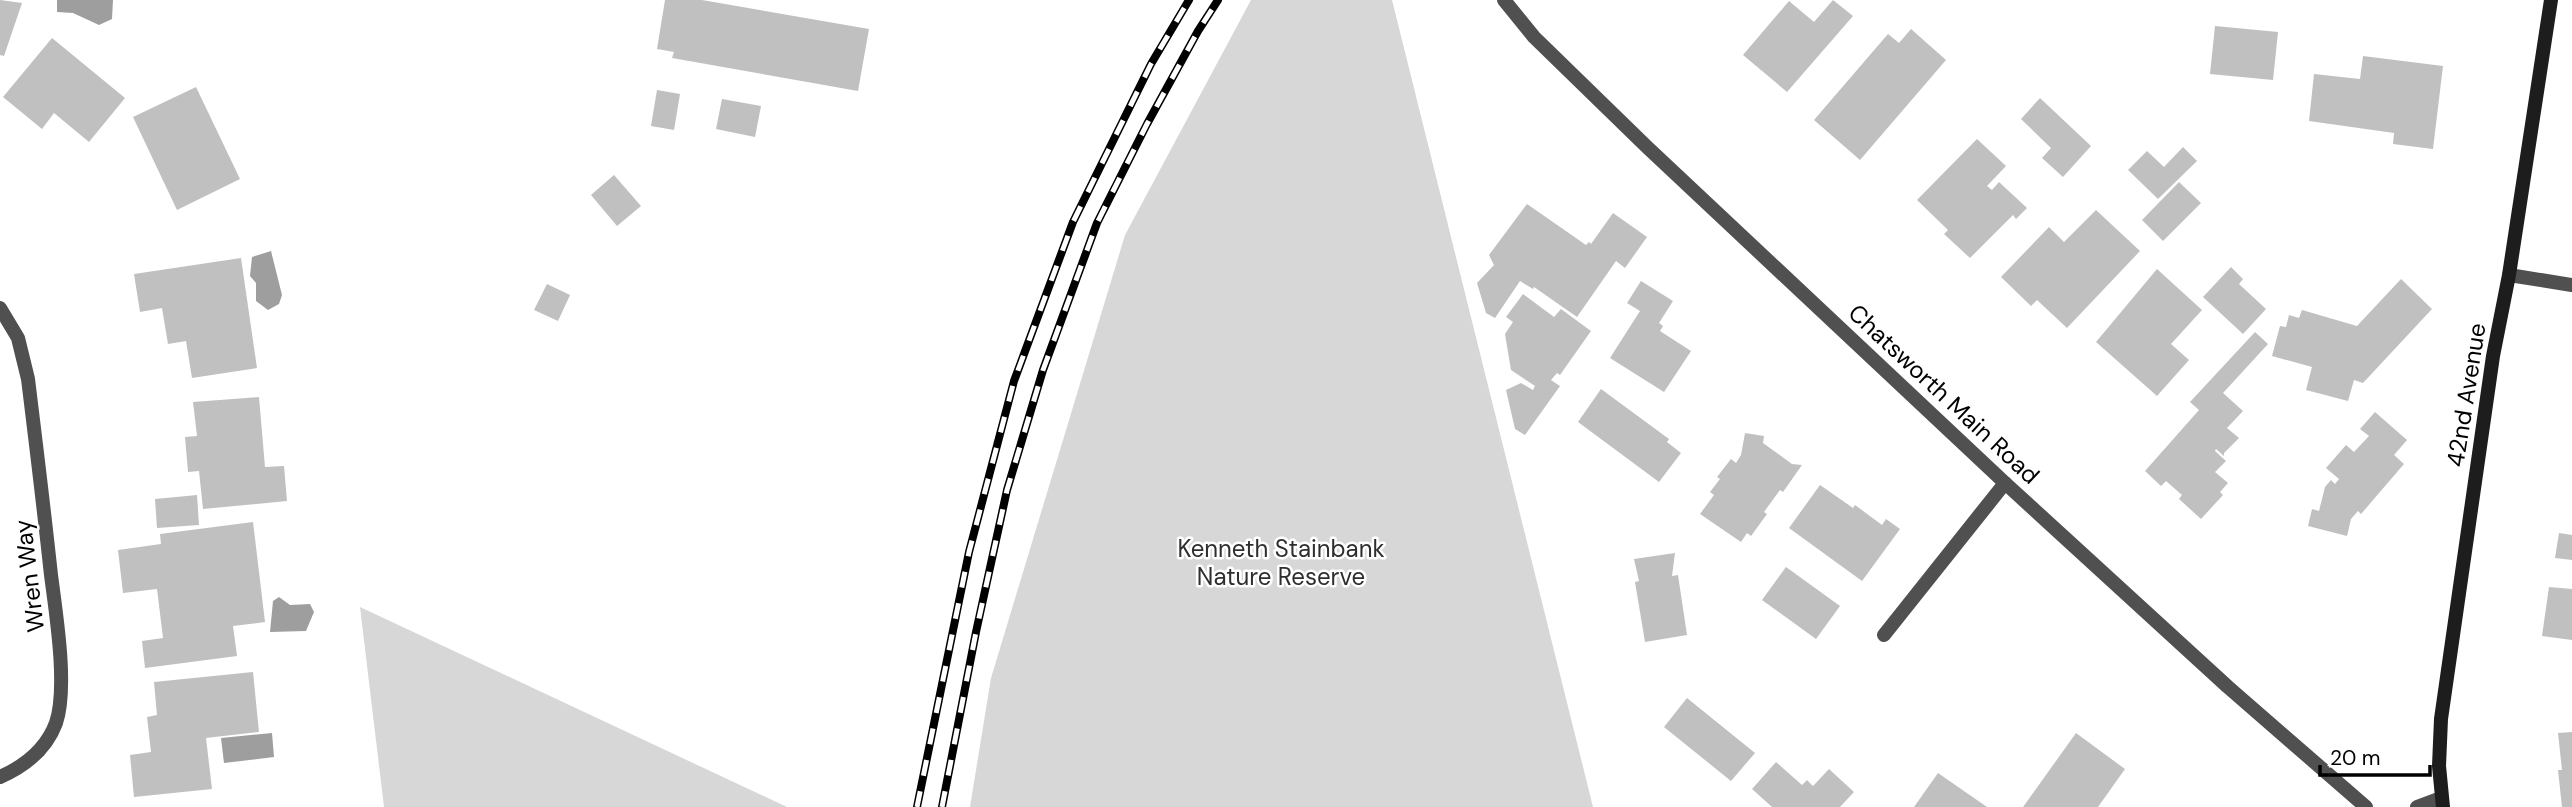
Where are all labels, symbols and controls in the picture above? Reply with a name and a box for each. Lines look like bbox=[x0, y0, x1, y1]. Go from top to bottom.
street label: Chatsworth Main Road bbox=[1842, 297, 2046, 491]
street label: 42nd Avenue bbox=[2439, 321, 2493, 469]
street label: Wren Way bbox=[7, 518, 51, 634]
park label: Kenneth Stainbank Nature Reserve bbox=[1177, 533, 1385, 592]
scale bar bbox=[2320, 734, 2430, 778]
text: 20 m bbox=[2330, 744, 2381, 772]

